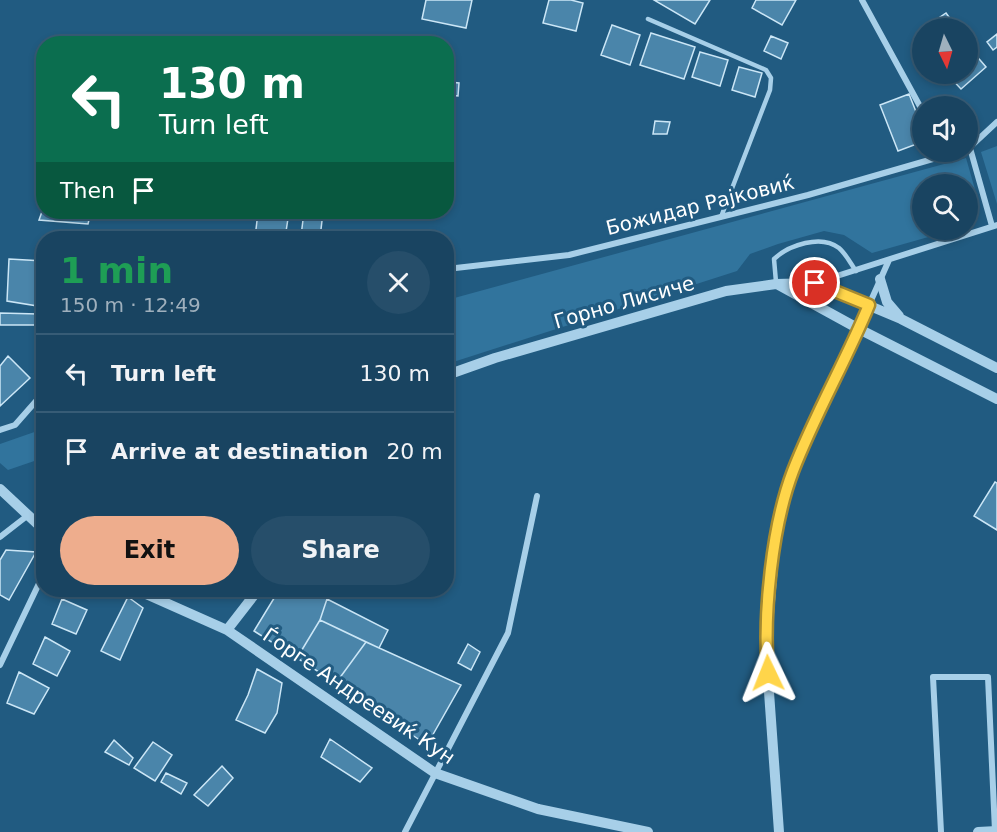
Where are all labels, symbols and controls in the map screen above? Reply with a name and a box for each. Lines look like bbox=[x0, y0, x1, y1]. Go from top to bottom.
north arrow bbox=[912, 18, 978, 84]
map controls bbox=[912, 18, 978, 240]
text: 130 m bbox=[159, 59, 305, 108]
icon: left bbox=[60, 60, 138, 138]
button: sound bbox=[912, 96, 978, 162]
text: Turn left bbox=[159, 109, 269, 140]
street label: Божидар Рајковиќ bbox=[603, 170, 797, 240]
icon: arrive bbox=[127, 174, 160, 207]
button: search bbox=[912, 174, 978, 240]
text: Then bbox=[60, 178, 115, 203]
text: 1 min bbox=[60, 250, 173, 291]
button: close bbox=[367, 251, 430, 314]
pin bbox=[789, 257, 840, 308]
icon: arrive bbox=[798, 266, 831, 299]
street label: Горно Лисиче bbox=[551, 270, 697, 334]
text: 150 m · 12:49 bbox=[60, 293, 201, 317]
icon: left bbox=[60, 357, 93, 390]
text: Turn left bbox=[111, 361, 216, 386]
text: 130 m bbox=[360, 361, 430, 386]
icon: arrive bbox=[60, 435, 93, 468]
text: Arrive at destination bbox=[111, 439, 368, 464]
text: 20 m bbox=[386, 439, 443, 464]
button: Exit bbox=[60, 516, 239, 585]
button: Share bbox=[251, 516, 430, 585]
street label: Ѓорге Андреевиќ Кун bbox=[258, 623, 460, 769]
position arrow bbox=[736, 641, 800, 705]

